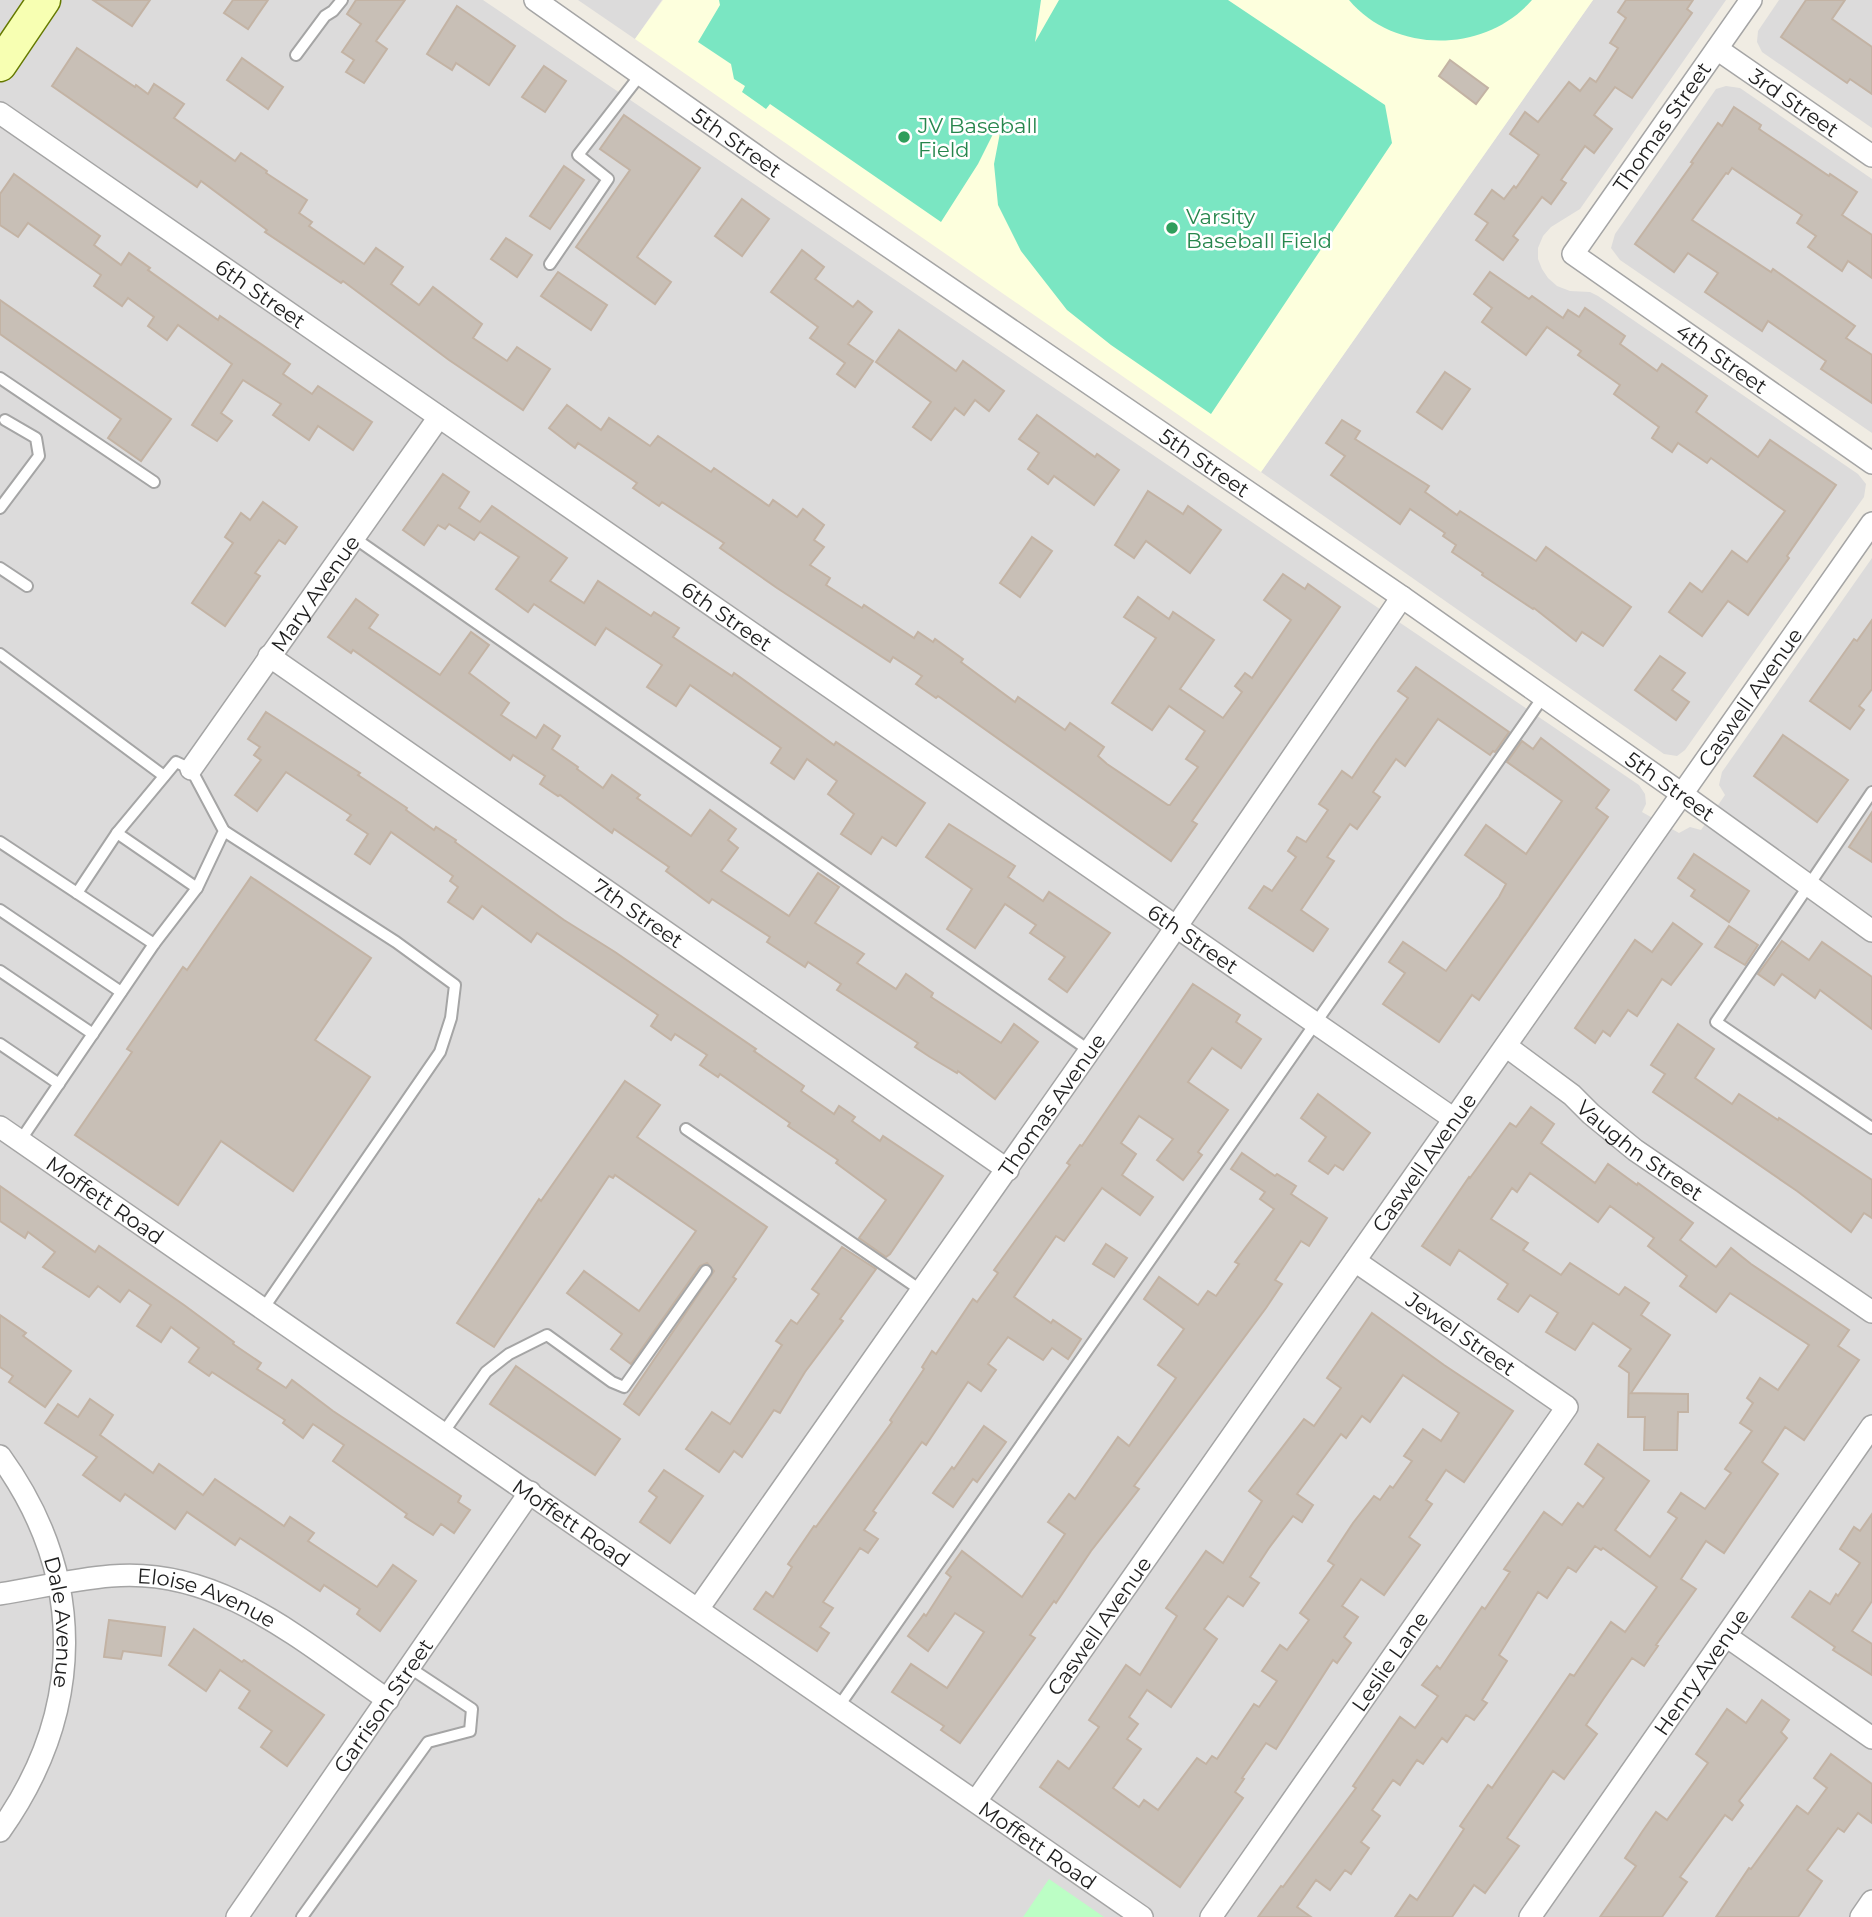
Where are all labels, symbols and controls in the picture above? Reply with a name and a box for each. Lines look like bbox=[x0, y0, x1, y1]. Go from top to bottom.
street label: Thomas Street bbox=[1608, 57, 1716, 197]
street label: 3rd Street bbox=[1745, 63, 1844, 142]
street label: 5th Street bbox=[687, 102, 786, 182]
place label: JV Baseball Field bbox=[917, 113, 1038, 162]
marker: JV Baseball Field bbox=[896, 129, 912, 145]
place label: Varsity Baseball Field bbox=[1186, 204, 1332, 253]
marker: Varsity Baseball Field bbox=[1164, 220, 1180, 236]
street label: 6th Street bbox=[211, 253, 311, 333]
street label: 4th Street bbox=[1672, 318, 1772, 399]
street label: 5th Street bbox=[1155, 423, 1255, 502]
street label: Mary Avenue bbox=[265, 530, 364, 656]
street label: 6th Street bbox=[677, 576, 777, 656]
street label: Caswell Avenue bbox=[1692, 623, 1807, 772]
street label: 5th Street bbox=[1621, 746, 1720, 826]
street label: 7th Street bbox=[589, 873, 688, 953]
street label: 6th Street bbox=[1143, 899, 1243, 979]
street label: Thomas Avenue bbox=[993, 1028, 1111, 1181]
street label: Caswell Avenue bbox=[1366, 1088, 1481, 1237]
street label: Vaughn Street bbox=[1572, 1095, 1708, 1205]
street label: Moffett Road bbox=[42, 1150, 169, 1249]
street label: Jewel Street bbox=[1400, 1286, 1521, 1381]
street label: Moffett Road bbox=[508, 1473, 635, 1572]
street label: Caswell Avenue bbox=[1042, 1551, 1156, 1700]
street label: Dale Avenue bbox=[39, 1553, 77, 1690]
street label: Eloise Avenue bbox=[137, 1563, 281, 1633]
street label: Henry Avenue bbox=[1648, 1604, 1754, 1740]
street label: Leslie Lane bbox=[1346, 1606, 1433, 1716]
street label: Garrison Street bbox=[328, 1633, 438, 1777]
street label: Moffett Road bbox=[974, 1796, 1101, 1894]

